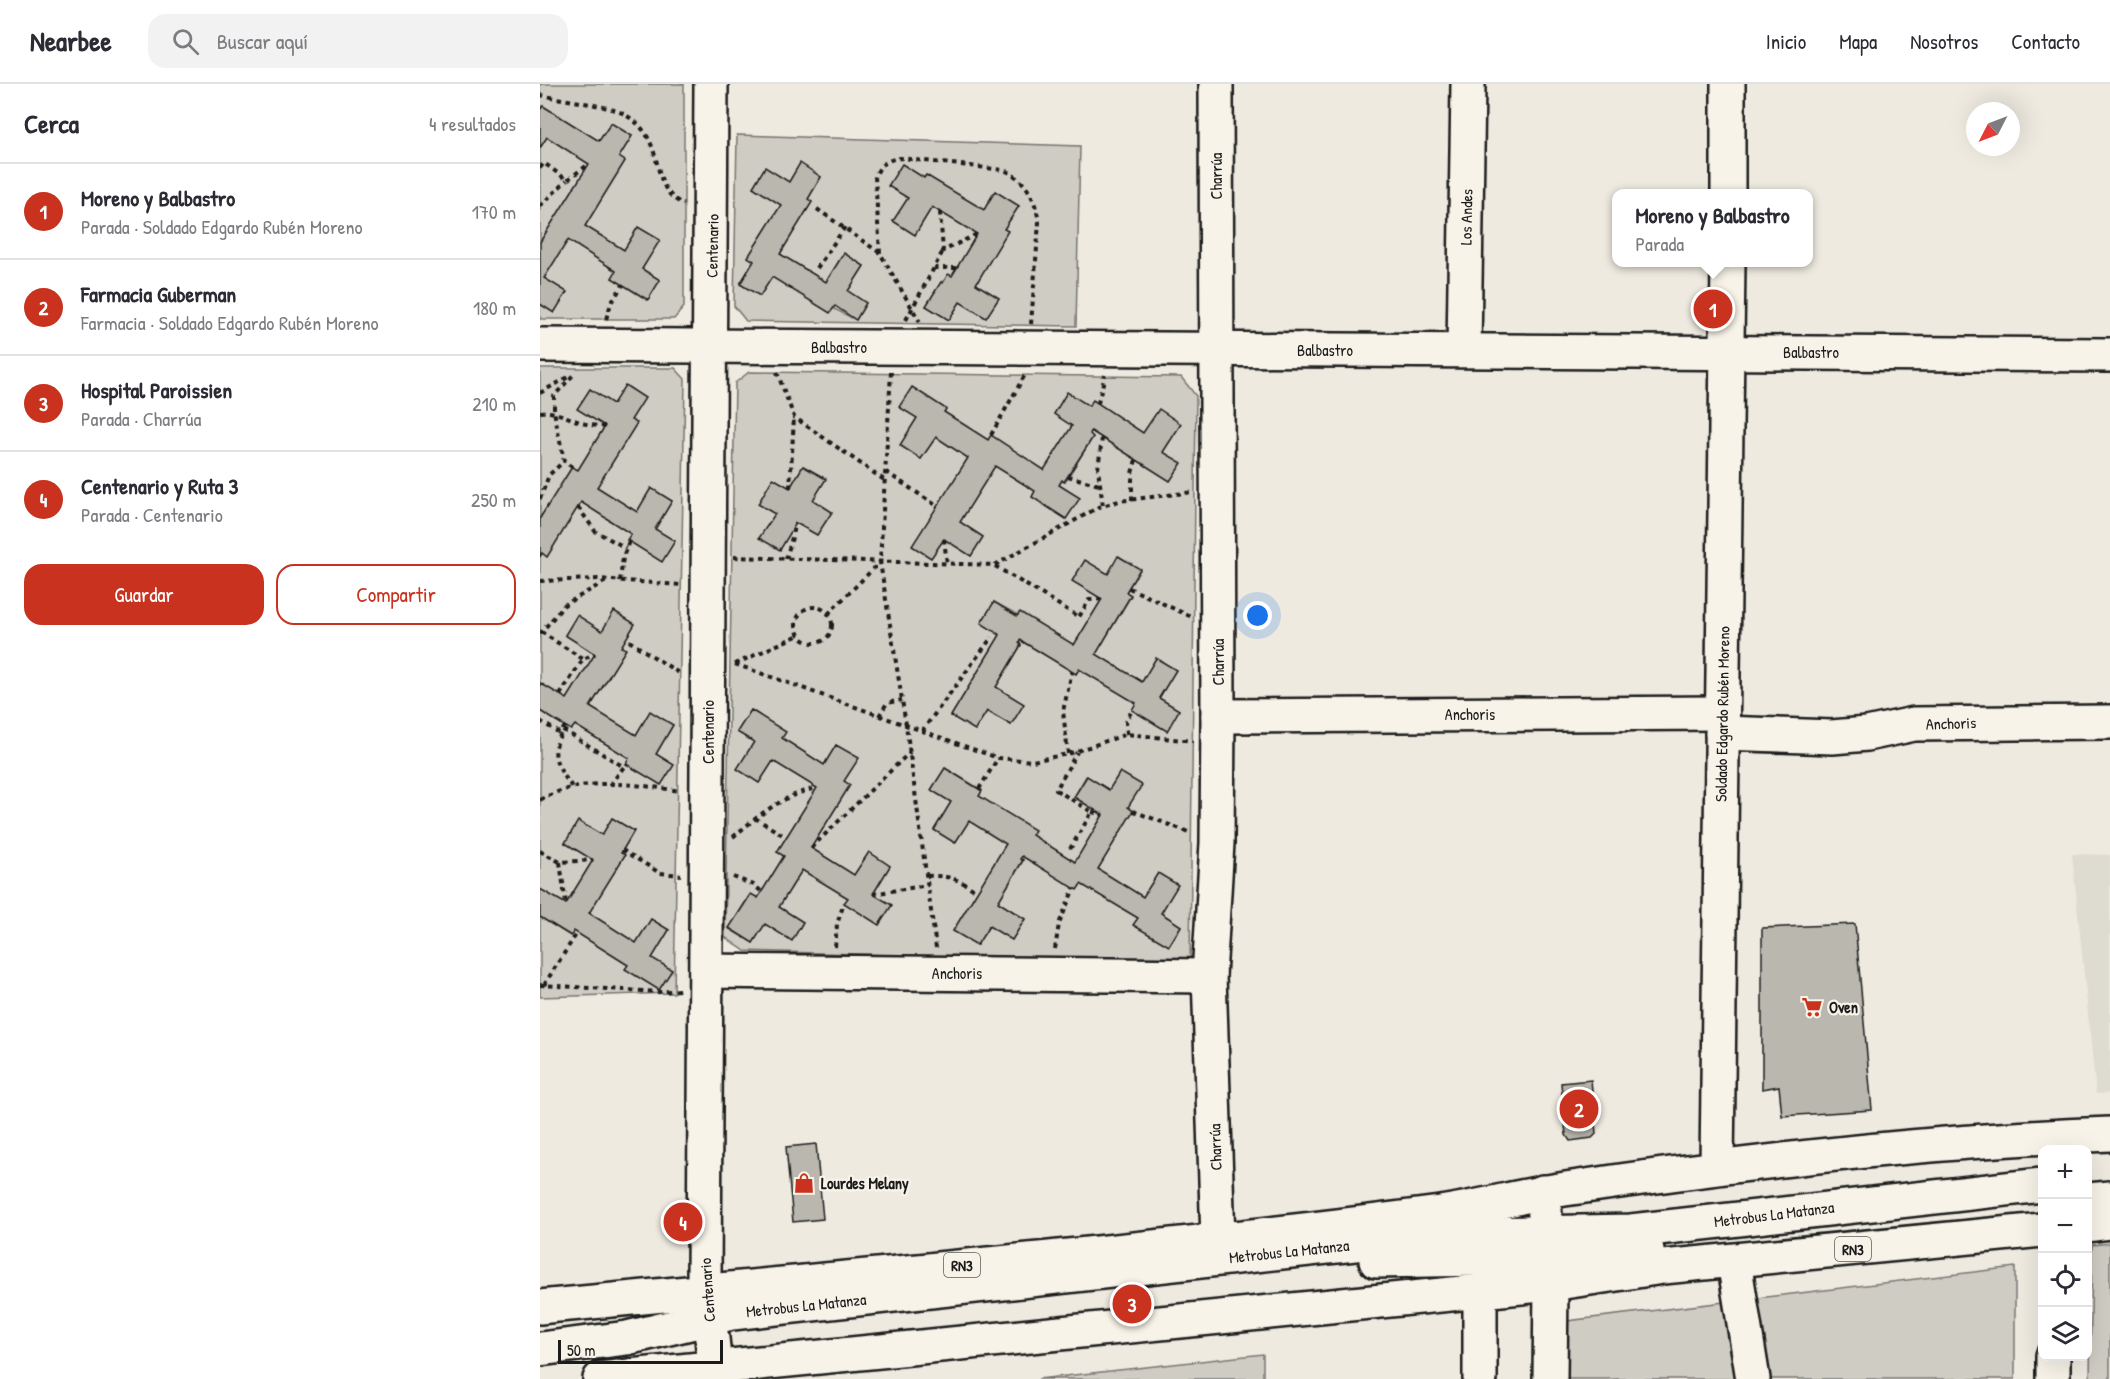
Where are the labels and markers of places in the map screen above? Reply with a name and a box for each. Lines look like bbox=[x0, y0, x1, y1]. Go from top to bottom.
pin: 1 bbox=[1694, 286, 1732, 332]
supermarket icon: Oven bbox=[1800, 995, 1824, 1019]
place label: Oven bbox=[1829, 996, 1858, 1018]
pin: 2 bbox=[1560, 1086, 1598, 1132]
shop icon: Lourdes Melany bbox=[792, 1171, 816, 1195]
place label: Lourdes Melany bbox=[821, 1172, 909, 1195]
pin: 4 bbox=[664, 1200, 702, 1244]
pin: 3 bbox=[1112, 1282, 1152, 1326]

